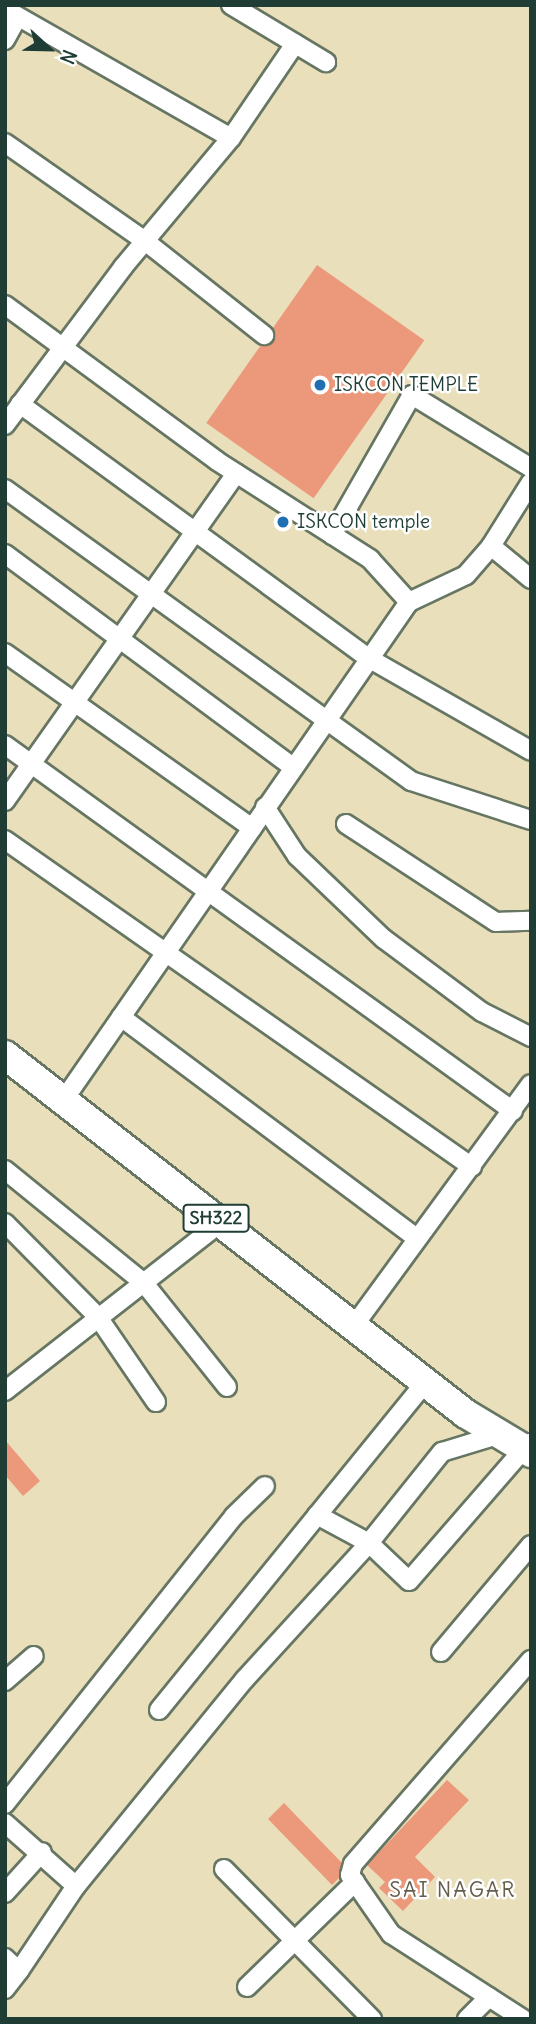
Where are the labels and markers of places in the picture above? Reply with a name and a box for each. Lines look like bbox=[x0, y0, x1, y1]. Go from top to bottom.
place label: ISKCON TEMPLE bbox=[334, 374, 478, 396]
marker: ISKCON TEMPLE bbox=[312, 377, 328, 393]
place label: ISKCON temple bbox=[297, 511, 430, 533]
marker: ISKCON temple bbox=[275, 514, 291, 530]

